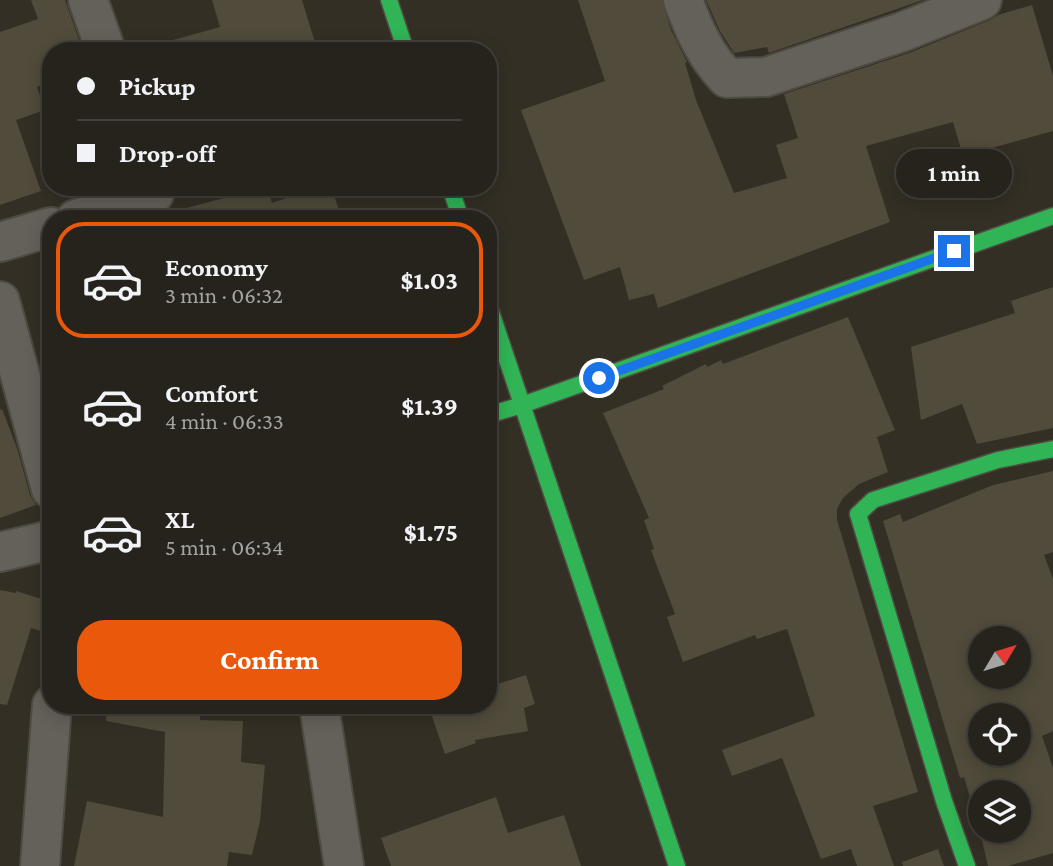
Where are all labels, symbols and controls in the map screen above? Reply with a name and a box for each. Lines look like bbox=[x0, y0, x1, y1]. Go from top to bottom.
text: Pickup bbox=[119, 72, 196, 101]
text: Drop-off bbox=[119, 139, 216, 168]
callout: 1 min bbox=[896, 149, 1012, 198]
text: 1 min bbox=[928, 160, 980, 186]
route end bbox=[938, 235, 970, 267]
icon: car bbox=[81, 249, 144, 312]
text: Economy bbox=[165, 253, 268, 282]
text: $1.03 bbox=[401, 266, 458, 295]
text: 3 min · 06:32 bbox=[165, 282, 283, 308]
route start bbox=[583, 362, 615, 394]
icon: car bbox=[81, 375, 144, 438]
text: Comfort bbox=[165, 379, 258, 408]
text: $1.39 bbox=[401, 392, 458, 421]
text: 4 min · 06:33 bbox=[165, 408, 284, 434]
icon: car bbox=[81, 501, 144, 564]
text: XL bbox=[165, 505, 194, 534]
text: $1.75 bbox=[404, 518, 458, 547]
text: 5 min · 06:34 bbox=[165, 534, 284, 560]
button: Confirm bbox=[77, 620, 462, 700]
north arrow bbox=[968, 626, 1031, 690]
map controls bbox=[968, 626, 1031, 843]
button: locate bbox=[968, 703, 1031, 766]
button: layers bbox=[968, 780, 1031, 843]

